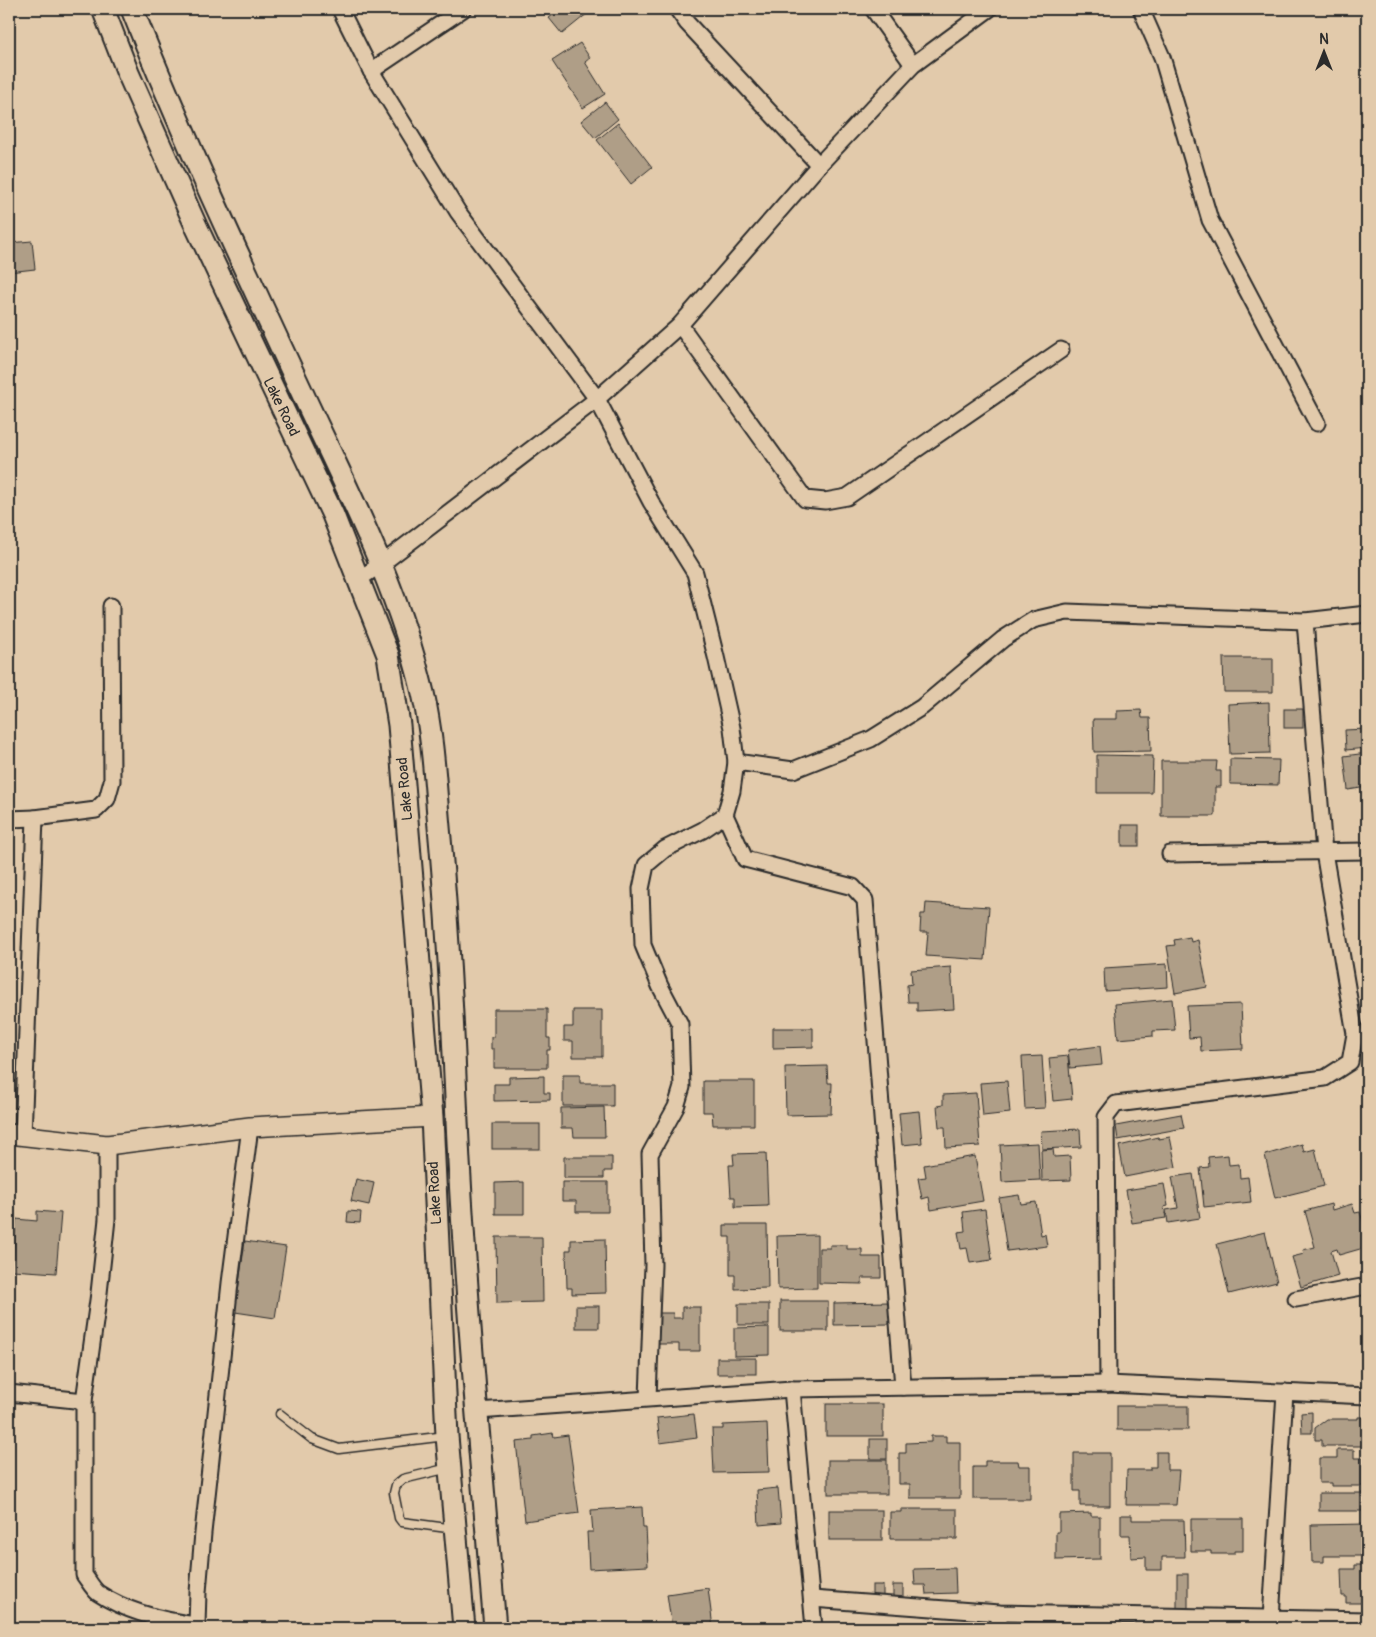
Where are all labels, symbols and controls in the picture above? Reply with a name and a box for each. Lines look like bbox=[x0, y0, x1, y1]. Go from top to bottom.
north arrow bbox=[1298, 28, 1348, 78]
text: N bbox=[1319, 31, 1329, 48]
street label: Lake Road bbox=[259, 374, 303, 440]
street label: Lake Road bbox=[393, 757, 417, 821]
street label: Lake Road bbox=[424, 1161, 446, 1225]

